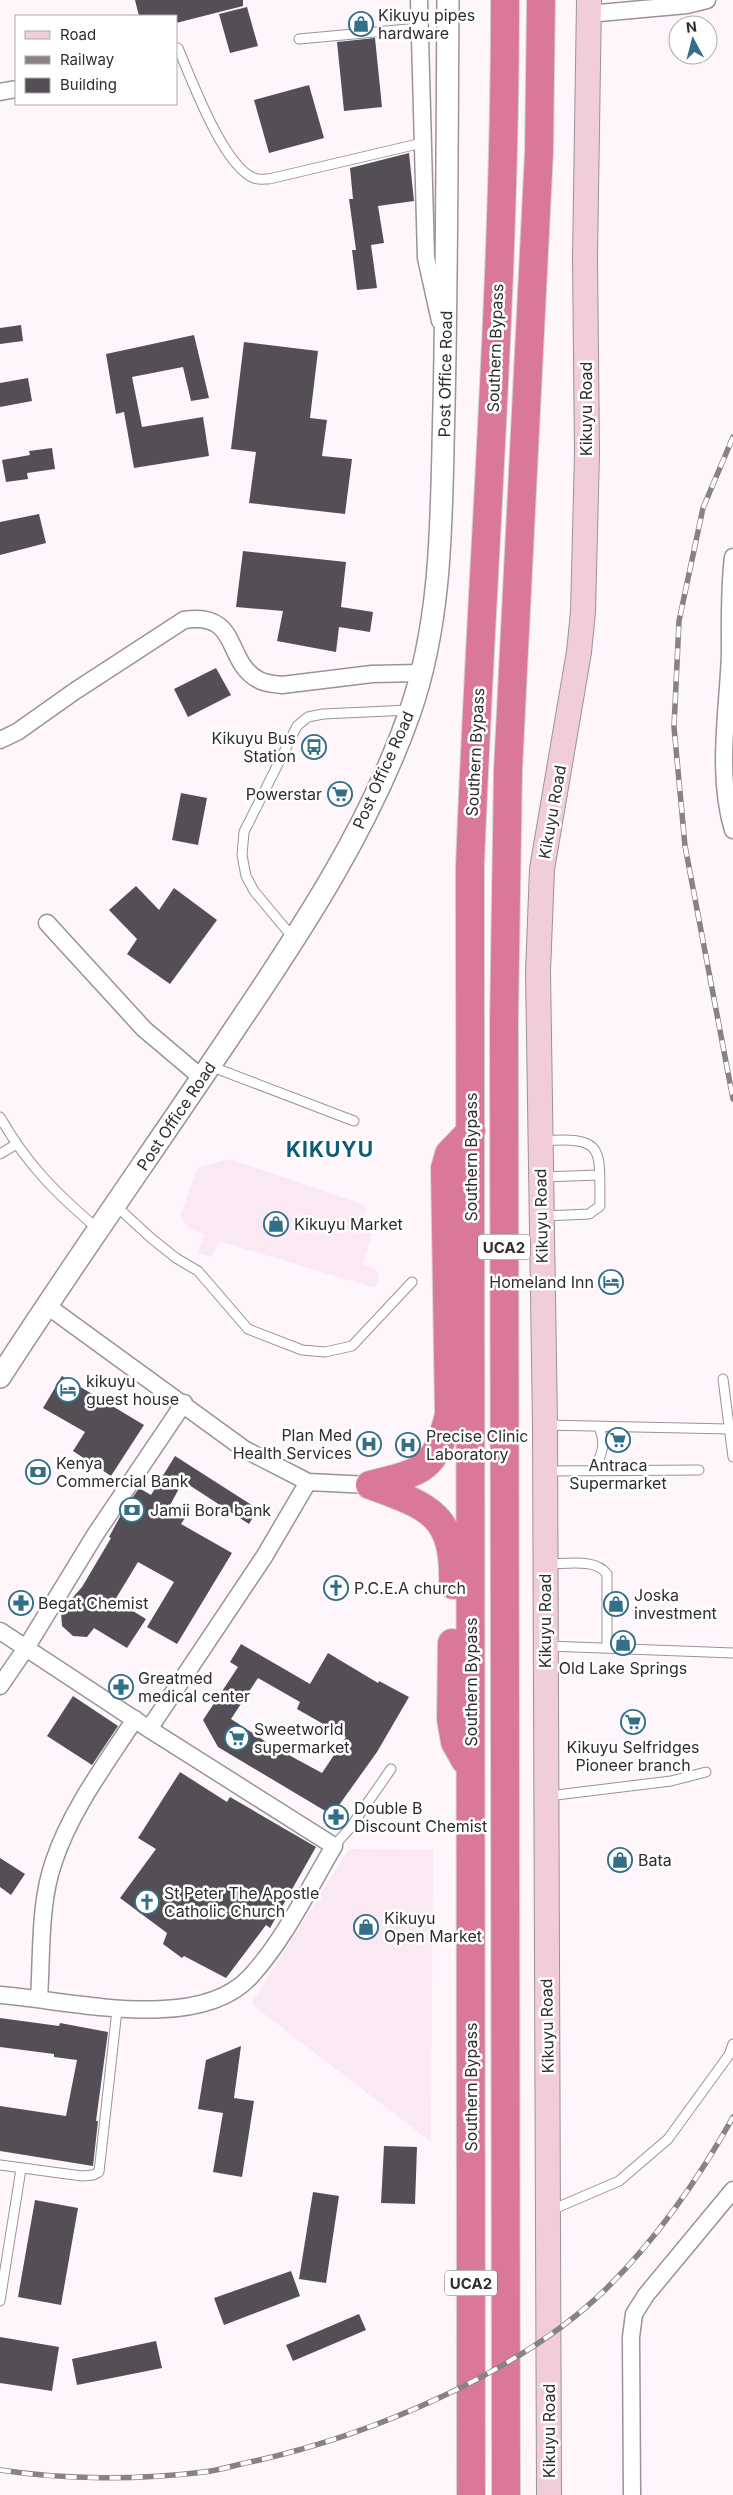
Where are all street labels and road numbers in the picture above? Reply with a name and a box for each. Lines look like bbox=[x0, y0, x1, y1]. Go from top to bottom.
street label: Southern Bypass bbox=[483, 283, 507, 413]
street label: Post Office Road bbox=[434, 310, 456, 438]
street label: Kikuyu Road bbox=[576, 362, 596, 456]
street label: Southern Bypass bbox=[462, 687, 488, 817]
street label: Post Office Road bbox=[348, 708, 418, 832]
street label: Kikuyu Road bbox=[534, 764, 570, 860]
street label: Post Office Road bbox=[132, 1058, 220, 1174]
street label: Southern Bypass bbox=[461, 1093, 481, 1221]
street label: Kikuyu Road bbox=[530, 1168, 552, 1264]
road number: UCA2 bbox=[478, 1234, 530, 1260]
street label: Kikuyu Road bbox=[535, 1574, 555, 1668]
street label: Southern Bypass bbox=[461, 1618, 481, 1746]
street label: Kikuyu Road bbox=[536, 1978, 558, 2074]
street label: Southern Bypass bbox=[461, 2023, 481, 2151]
road number: UCA2 bbox=[445, 2270, 497, 2296]
street label: Kikuyu Road bbox=[539, 2384, 559, 2478]

